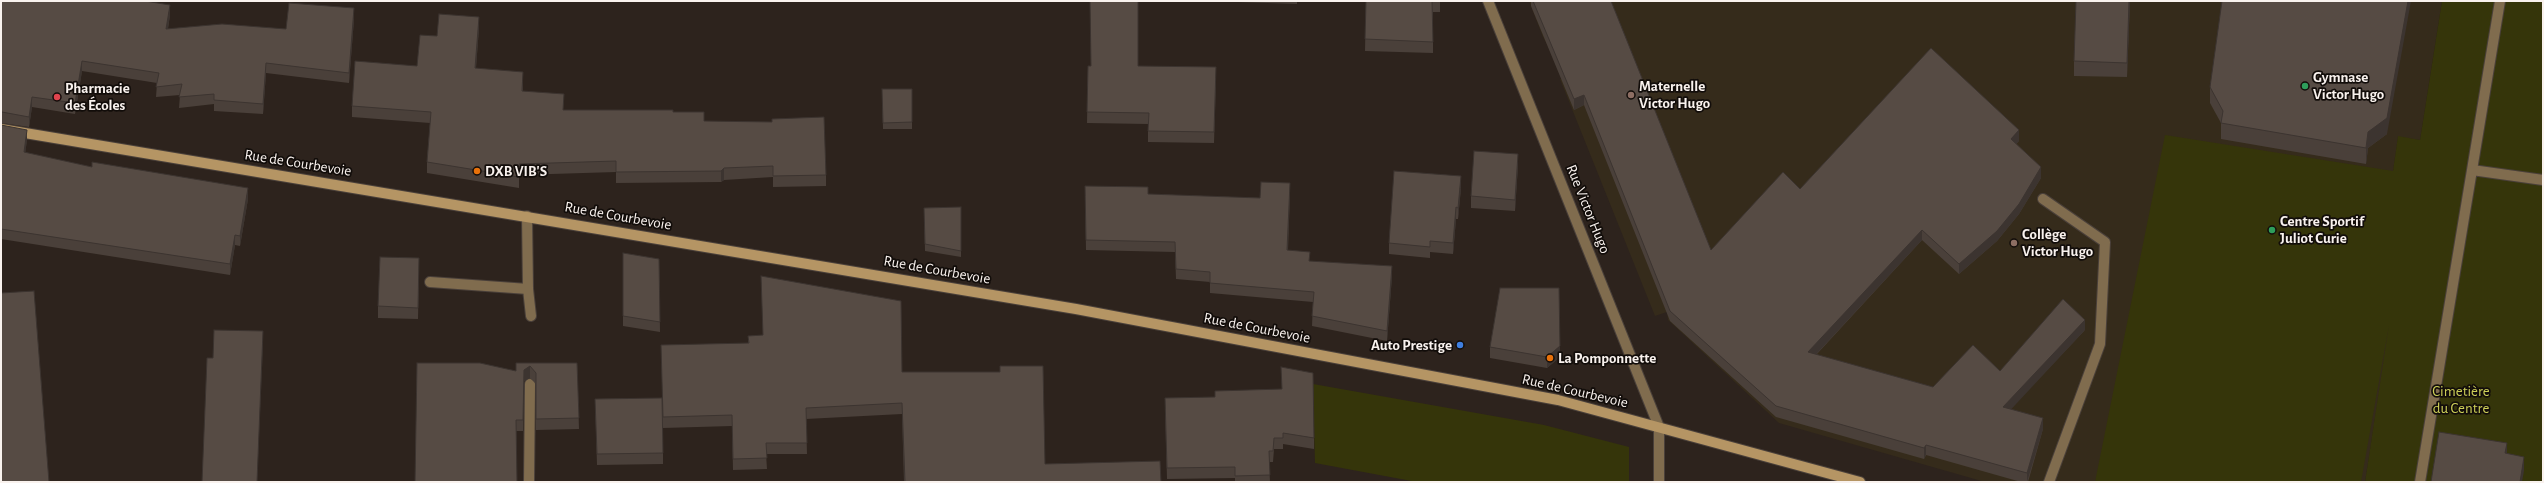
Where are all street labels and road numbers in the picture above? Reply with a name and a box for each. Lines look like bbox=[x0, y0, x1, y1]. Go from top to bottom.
street label: Rue de Courbevoie bbox=[243, 146, 353, 180]
street label: Rue Victor Hugo bbox=[1562, 162, 1614, 256]
street label: Rue de Courbevoie bbox=[563, 198, 673, 234]
street label: Rue de Courbevoie bbox=[882, 252, 992, 288]
street label: Rue de Courbevoie bbox=[1202, 309, 1312, 347]
street label: Rue de Courbevoie bbox=[1520, 370, 1630, 412]

